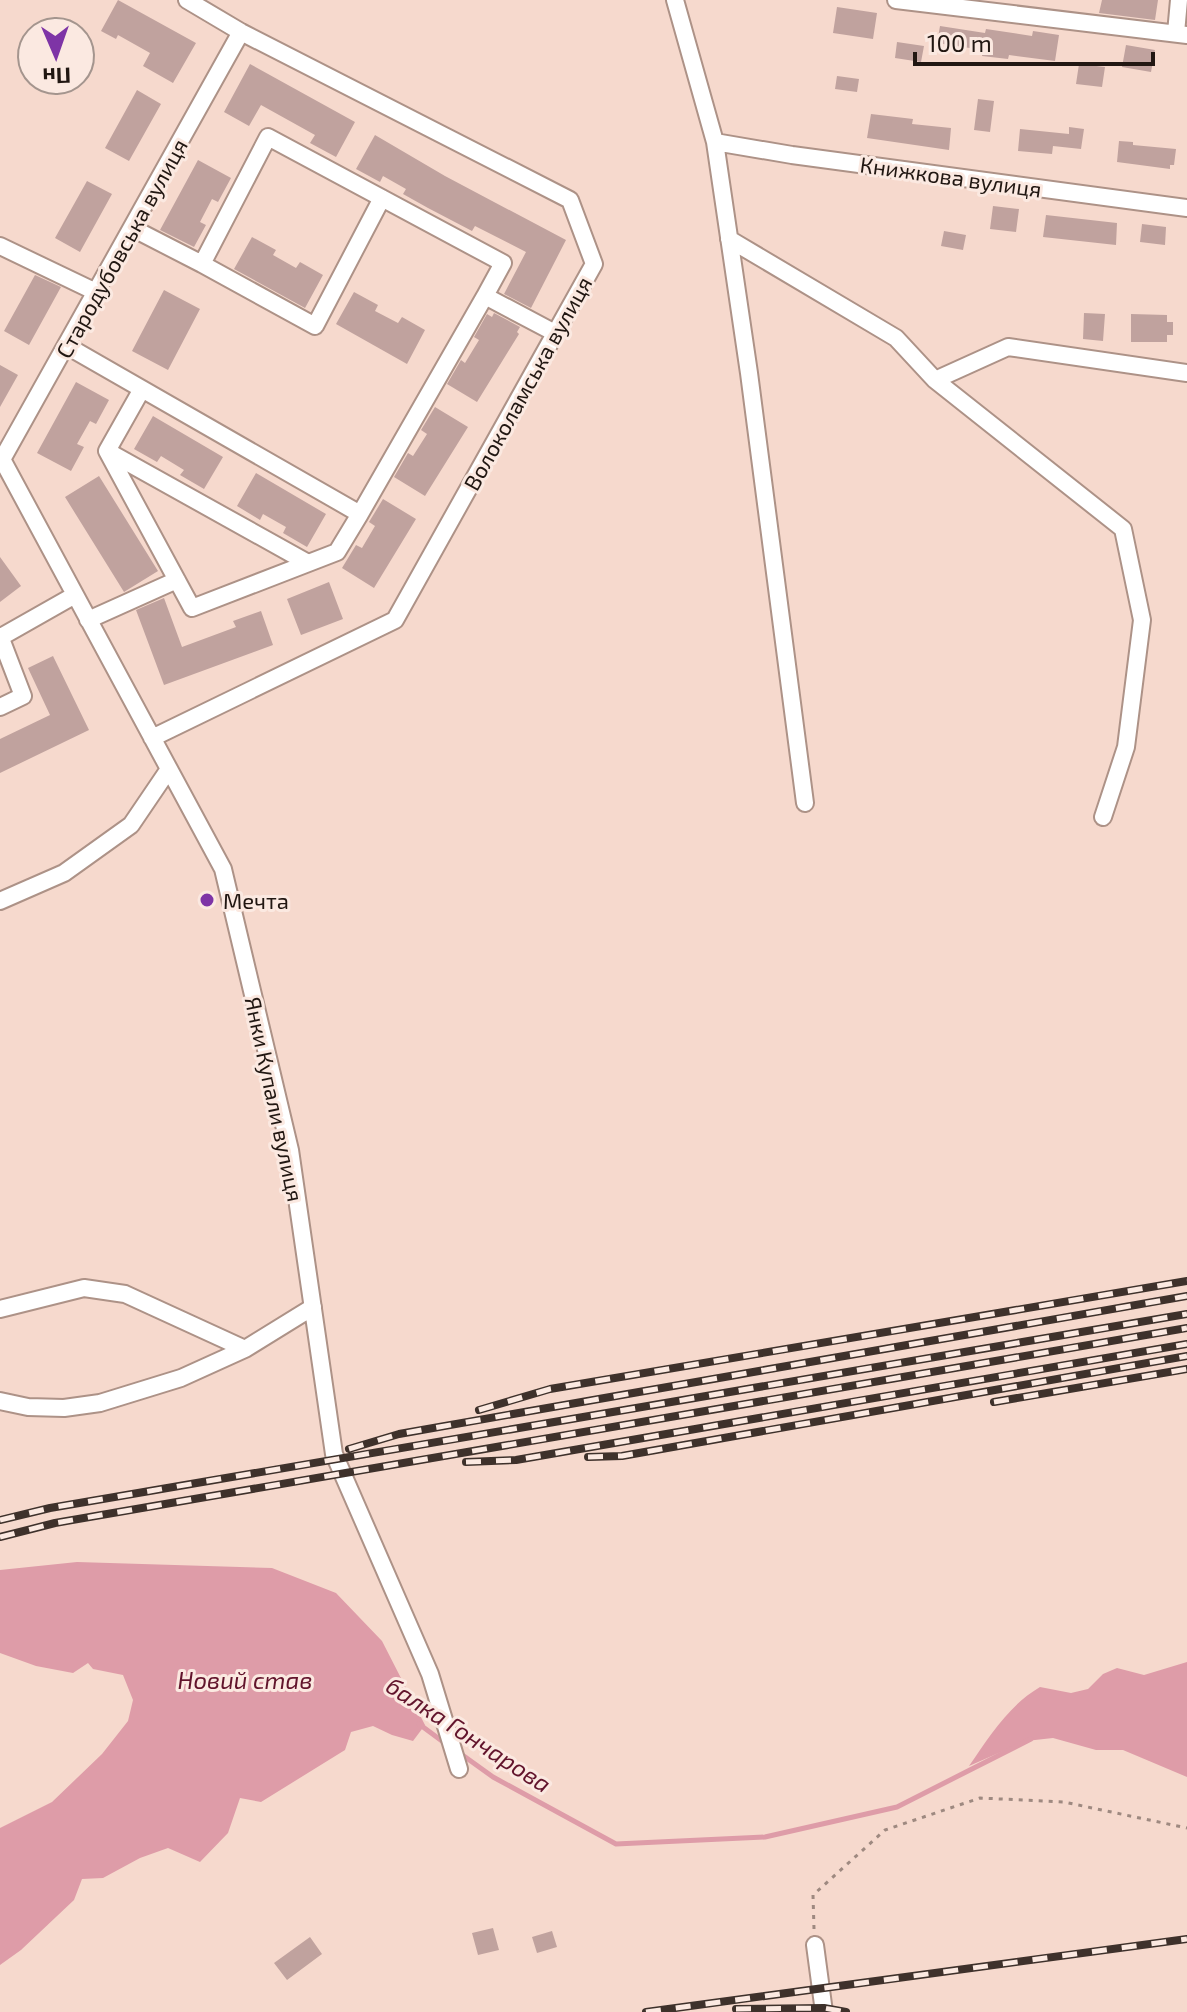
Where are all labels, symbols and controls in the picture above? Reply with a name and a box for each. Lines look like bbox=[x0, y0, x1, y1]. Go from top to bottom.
north arrow bbox=[16, 16, 96, 96]
scale bar bbox=[915, 16, 1153, 66]
text: 100 m bbox=[927, 28, 992, 57]
text: Пн bbox=[42, 63, 71, 90]
street label: Стародубовська вулиця bbox=[50, 134, 193, 363]
street label: Книжкова вулиця bbox=[858, 150, 1043, 203]
street label: Волоколамська вулиця bbox=[457, 272, 597, 495]
place label: Мечта bbox=[223, 887, 289, 913]
marker: Мечта bbox=[198, 891, 216, 909]
street label: Янки Купали вулиця bbox=[240, 994, 309, 1204]
water label: Новий став bbox=[177, 1665, 313, 1694]
water label: балка Гончарова bbox=[381, 1670, 557, 1798]

